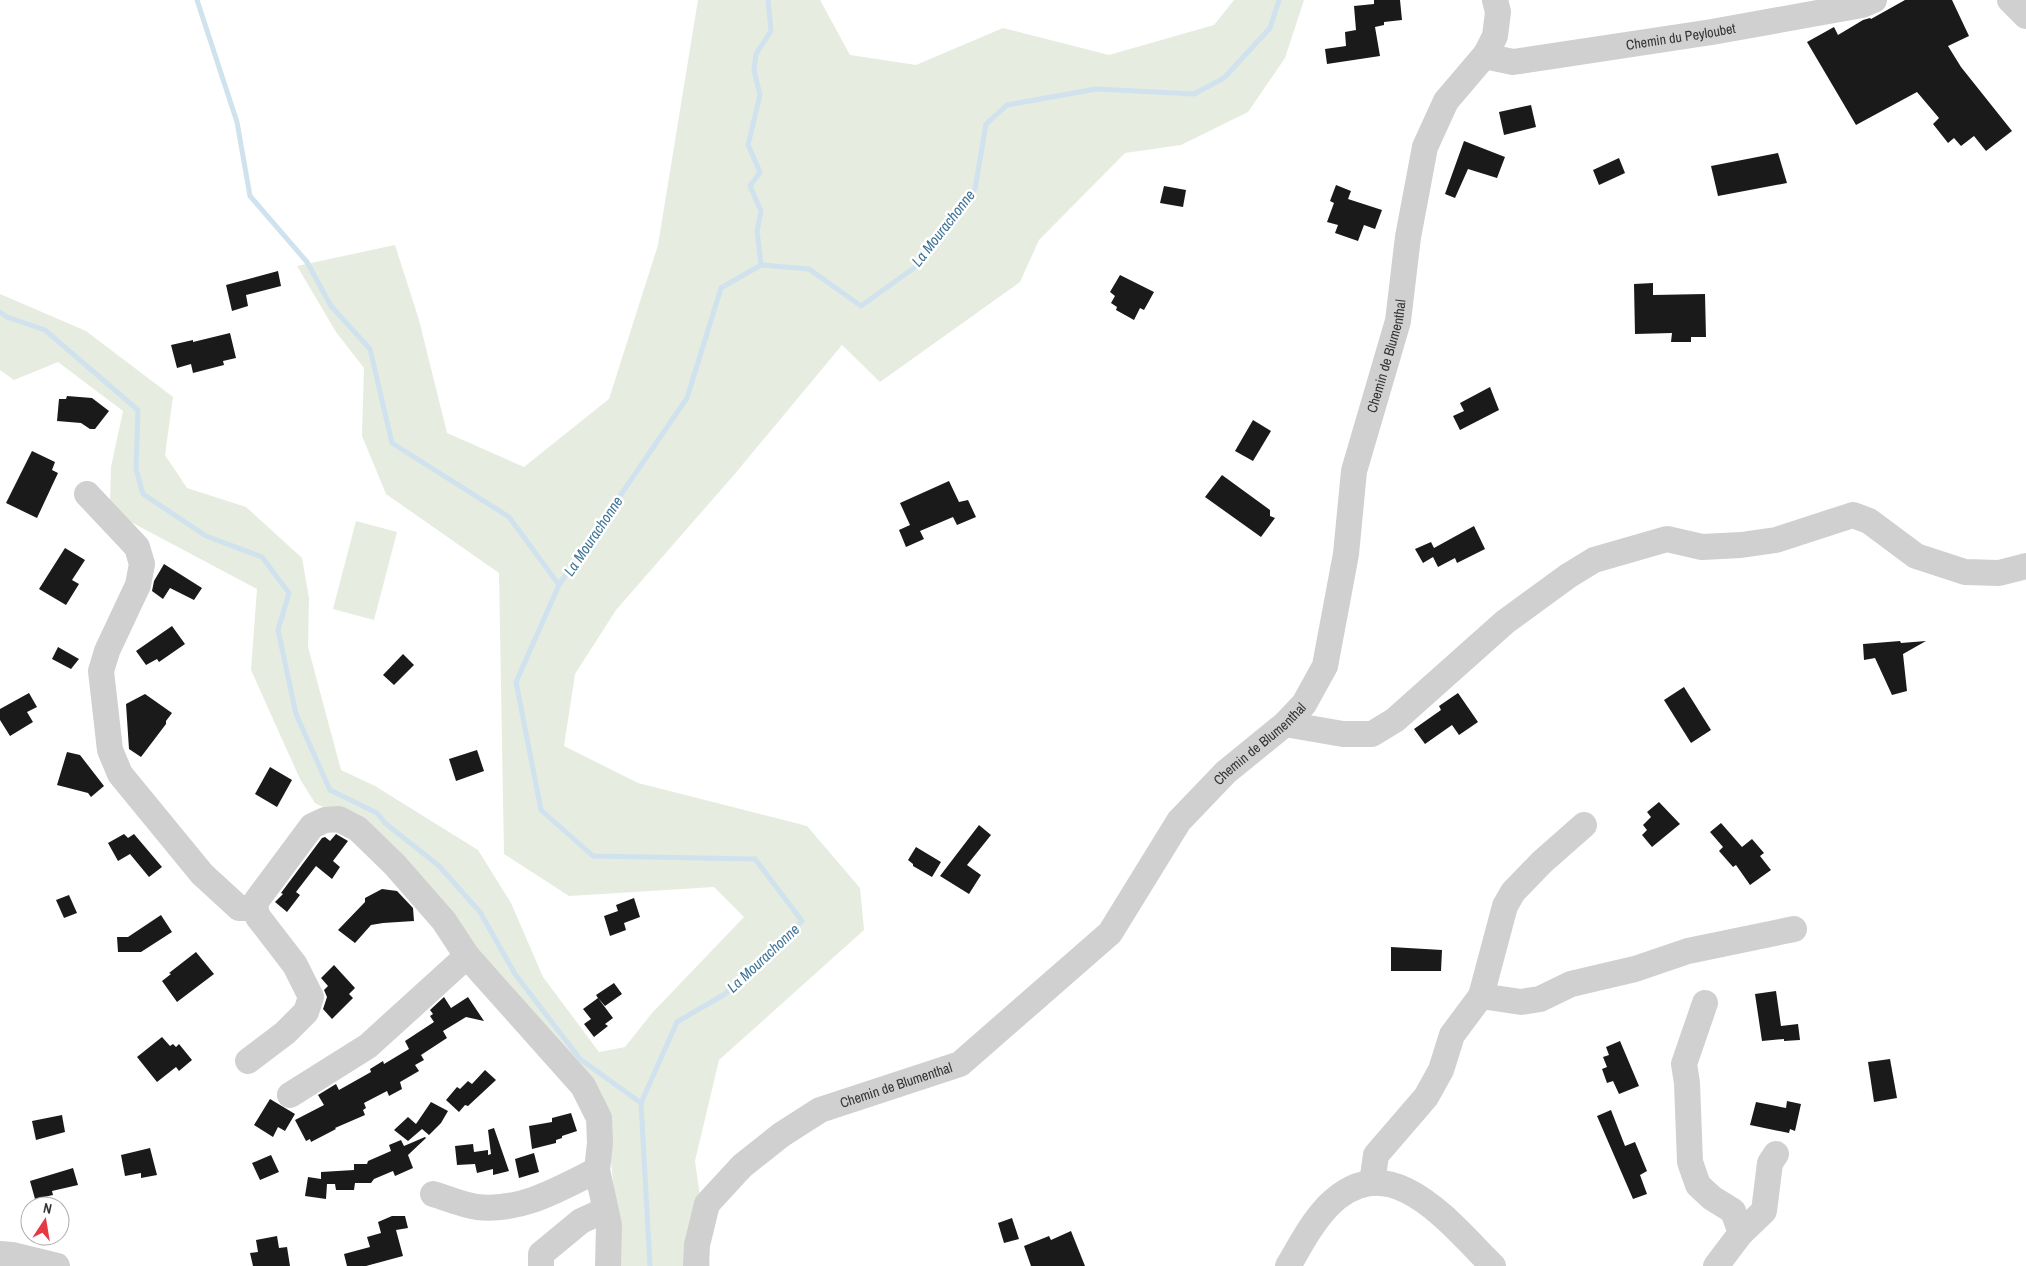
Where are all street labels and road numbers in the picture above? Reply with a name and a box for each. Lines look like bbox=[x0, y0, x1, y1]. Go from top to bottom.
street label: Chemin du Peyloubet bbox=[1625, 19, 1737, 54]
street label: Chemin de Blumenthal bbox=[1363, 298, 1410, 415]
street label: Chemin de Blumenthal bbox=[1209, 699, 1310, 789]
street label: Chemin de Blumenthal bbox=[838, 1058, 954, 1112]

